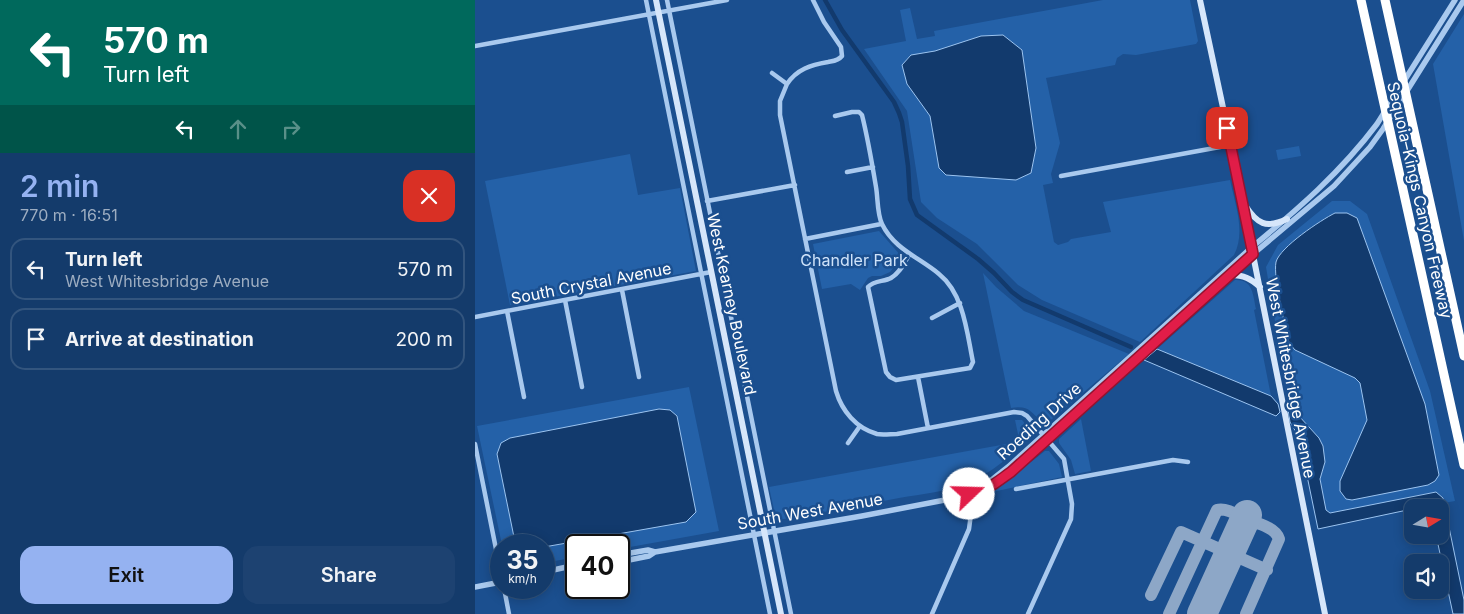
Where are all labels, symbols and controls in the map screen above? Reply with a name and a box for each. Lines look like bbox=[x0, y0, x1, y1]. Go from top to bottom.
text: 570 m bbox=[103, 19, 209, 61]
icon: left bbox=[20, 20, 85, 85]
text: Turn left bbox=[103, 61, 189, 87]
street label: Sequoia–Kings Canyon Freeway bbox=[1383, 80, 1457, 320]
pin bbox=[1206, 107, 1248, 149]
icon: arrive bbox=[1213, 114, 1241, 142]
icon: left bbox=[171, 115, 199, 143]
icon: ahead bbox=[224, 115, 252, 143]
icon: right bbox=[277, 115, 305, 143]
text: 2 min bbox=[20, 168, 99, 204]
button: close bbox=[403, 170, 455, 222]
text: 770 m · 16:51 bbox=[20, 205, 118, 225]
street label: West Kearney Boulevard bbox=[703, 211, 761, 397]
text: Turn left bbox=[65, 248, 143, 271]
park label: Chandler Park bbox=[800, 250, 908, 270]
icon: left bbox=[22, 255, 50, 283]
text: 570 m bbox=[397, 258, 453, 281]
street label: South Crystal Avenue bbox=[509, 258, 673, 308]
text: West Whitesbridge Avenue bbox=[65, 271, 269, 291]
street label: West Whitesbridge Avenue bbox=[1262, 276, 1320, 480]
icon: arrive bbox=[22, 325, 50, 353]
text: Arrive at destination bbox=[65, 328, 254, 351]
text: 200 m bbox=[395, 328, 453, 351]
street label: Roeding Drive bbox=[993, 378, 1085, 464]
position arrow bbox=[942, 467, 994, 519]
street label: South West Avenue bbox=[736, 488, 884, 534]
north arrow bbox=[1404, 499, 1449, 544]
map controls bbox=[1404, 499, 1449, 599]
speed limit sign: 40 bbox=[565, 534, 630, 599]
text: 35 bbox=[506, 545, 539, 575]
button: Exit bbox=[20, 546, 233, 604]
button: Share bbox=[243, 546, 455, 604]
button: sound bbox=[1404, 554, 1449, 599]
text: km/h bbox=[508, 571, 537, 586]

